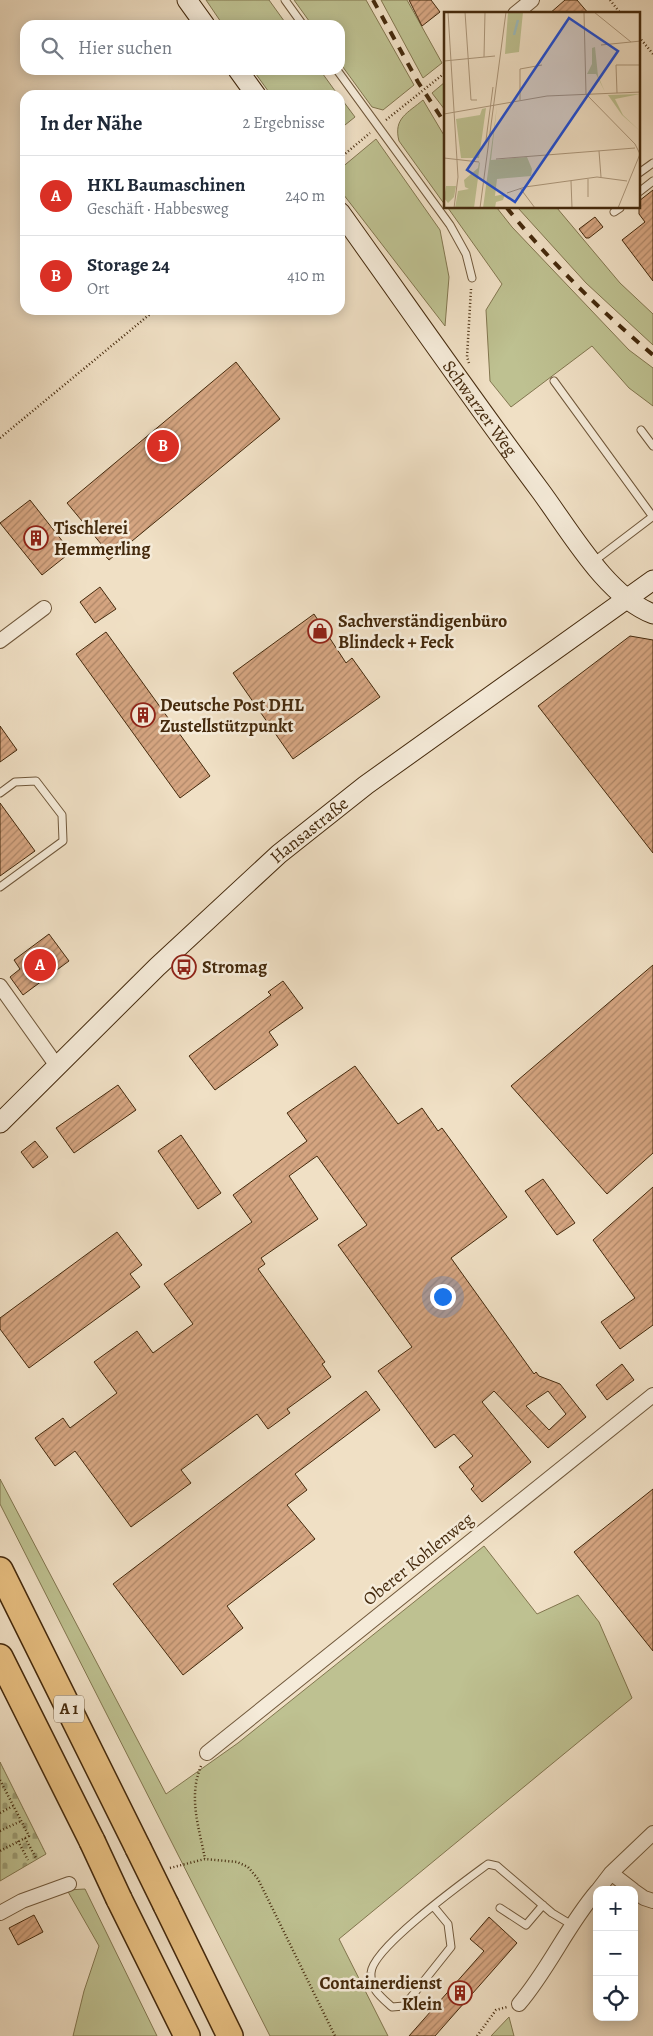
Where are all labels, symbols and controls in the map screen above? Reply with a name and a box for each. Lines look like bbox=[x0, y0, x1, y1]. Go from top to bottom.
inset map bbox=[444, 12, 640, 209]
search box bbox=[20, 20, 345, 75]
icon: search bbox=[38, 34, 66, 62]
text: Hier suchen bbox=[78, 35, 172, 61]
text: In der Nähe bbox=[40, 109, 142, 137]
text: 2 Ergebnisse bbox=[243, 112, 325, 134]
text: HKL Baumaschinen bbox=[87, 172, 245, 198]
text: A bbox=[51, 185, 61, 207]
text: 240 m bbox=[285, 185, 325, 207]
text: Geschäft · Habbesweg bbox=[87, 198, 229, 220]
text: Storage 24 bbox=[87, 252, 170, 278]
text: B bbox=[51, 265, 61, 287]
text: 410 m bbox=[287, 265, 325, 287]
text: Ort bbox=[87, 278, 109, 300]
street label: Schwarzer Weg bbox=[437, 355, 523, 461]
pin: B bbox=[147, 427, 179, 465]
place label: Tischlerei Hemmerling bbox=[54, 516, 151, 561]
building icon: Tischlerei Hemmerling bbox=[23, 525, 49, 551]
place label: Sachverständigenbüro Blindeck + Feck bbox=[338, 609, 507, 654]
shop icon: Sachverständigenbüro Blindeck + Feck bbox=[307, 618, 333, 644]
place label: Deutsche Post DHL Zustellstützpunkt bbox=[160, 693, 304, 738]
building icon: Deutsche Post DHL Zustellstützpunkt bbox=[130, 702, 156, 728]
street label: Hansastraße bbox=[264, 791, 353, 869]
pin: A bbox=[24, 946, 56, 984]
bus stop icon: Stromag bbox=[171, 954, 197, 980]
place label: Stromag bbox=[202, 955, 268, 979]
your location bbox=[430, 1284, 456, 1310]
street label: Oberer Kohlenweg bbox=[358, 1507, 478, 1611]
road number: A 1 bbox=[54, 1696, 84, 1722]
map controls bbox=[593, 1886, 638, 2021]
button: + bbox=[593, 1886, 638, 1931]
button: − bbox=[593, 1931, 638, 1976]
place label: Containerdienst Klein bbox=[320, 1971, 442, 2016]
button: locate bbox=[593, 1976, 638, 2021]
building icon: Containerdienst Klein bbox=[447, 1980, 473, 2006]

